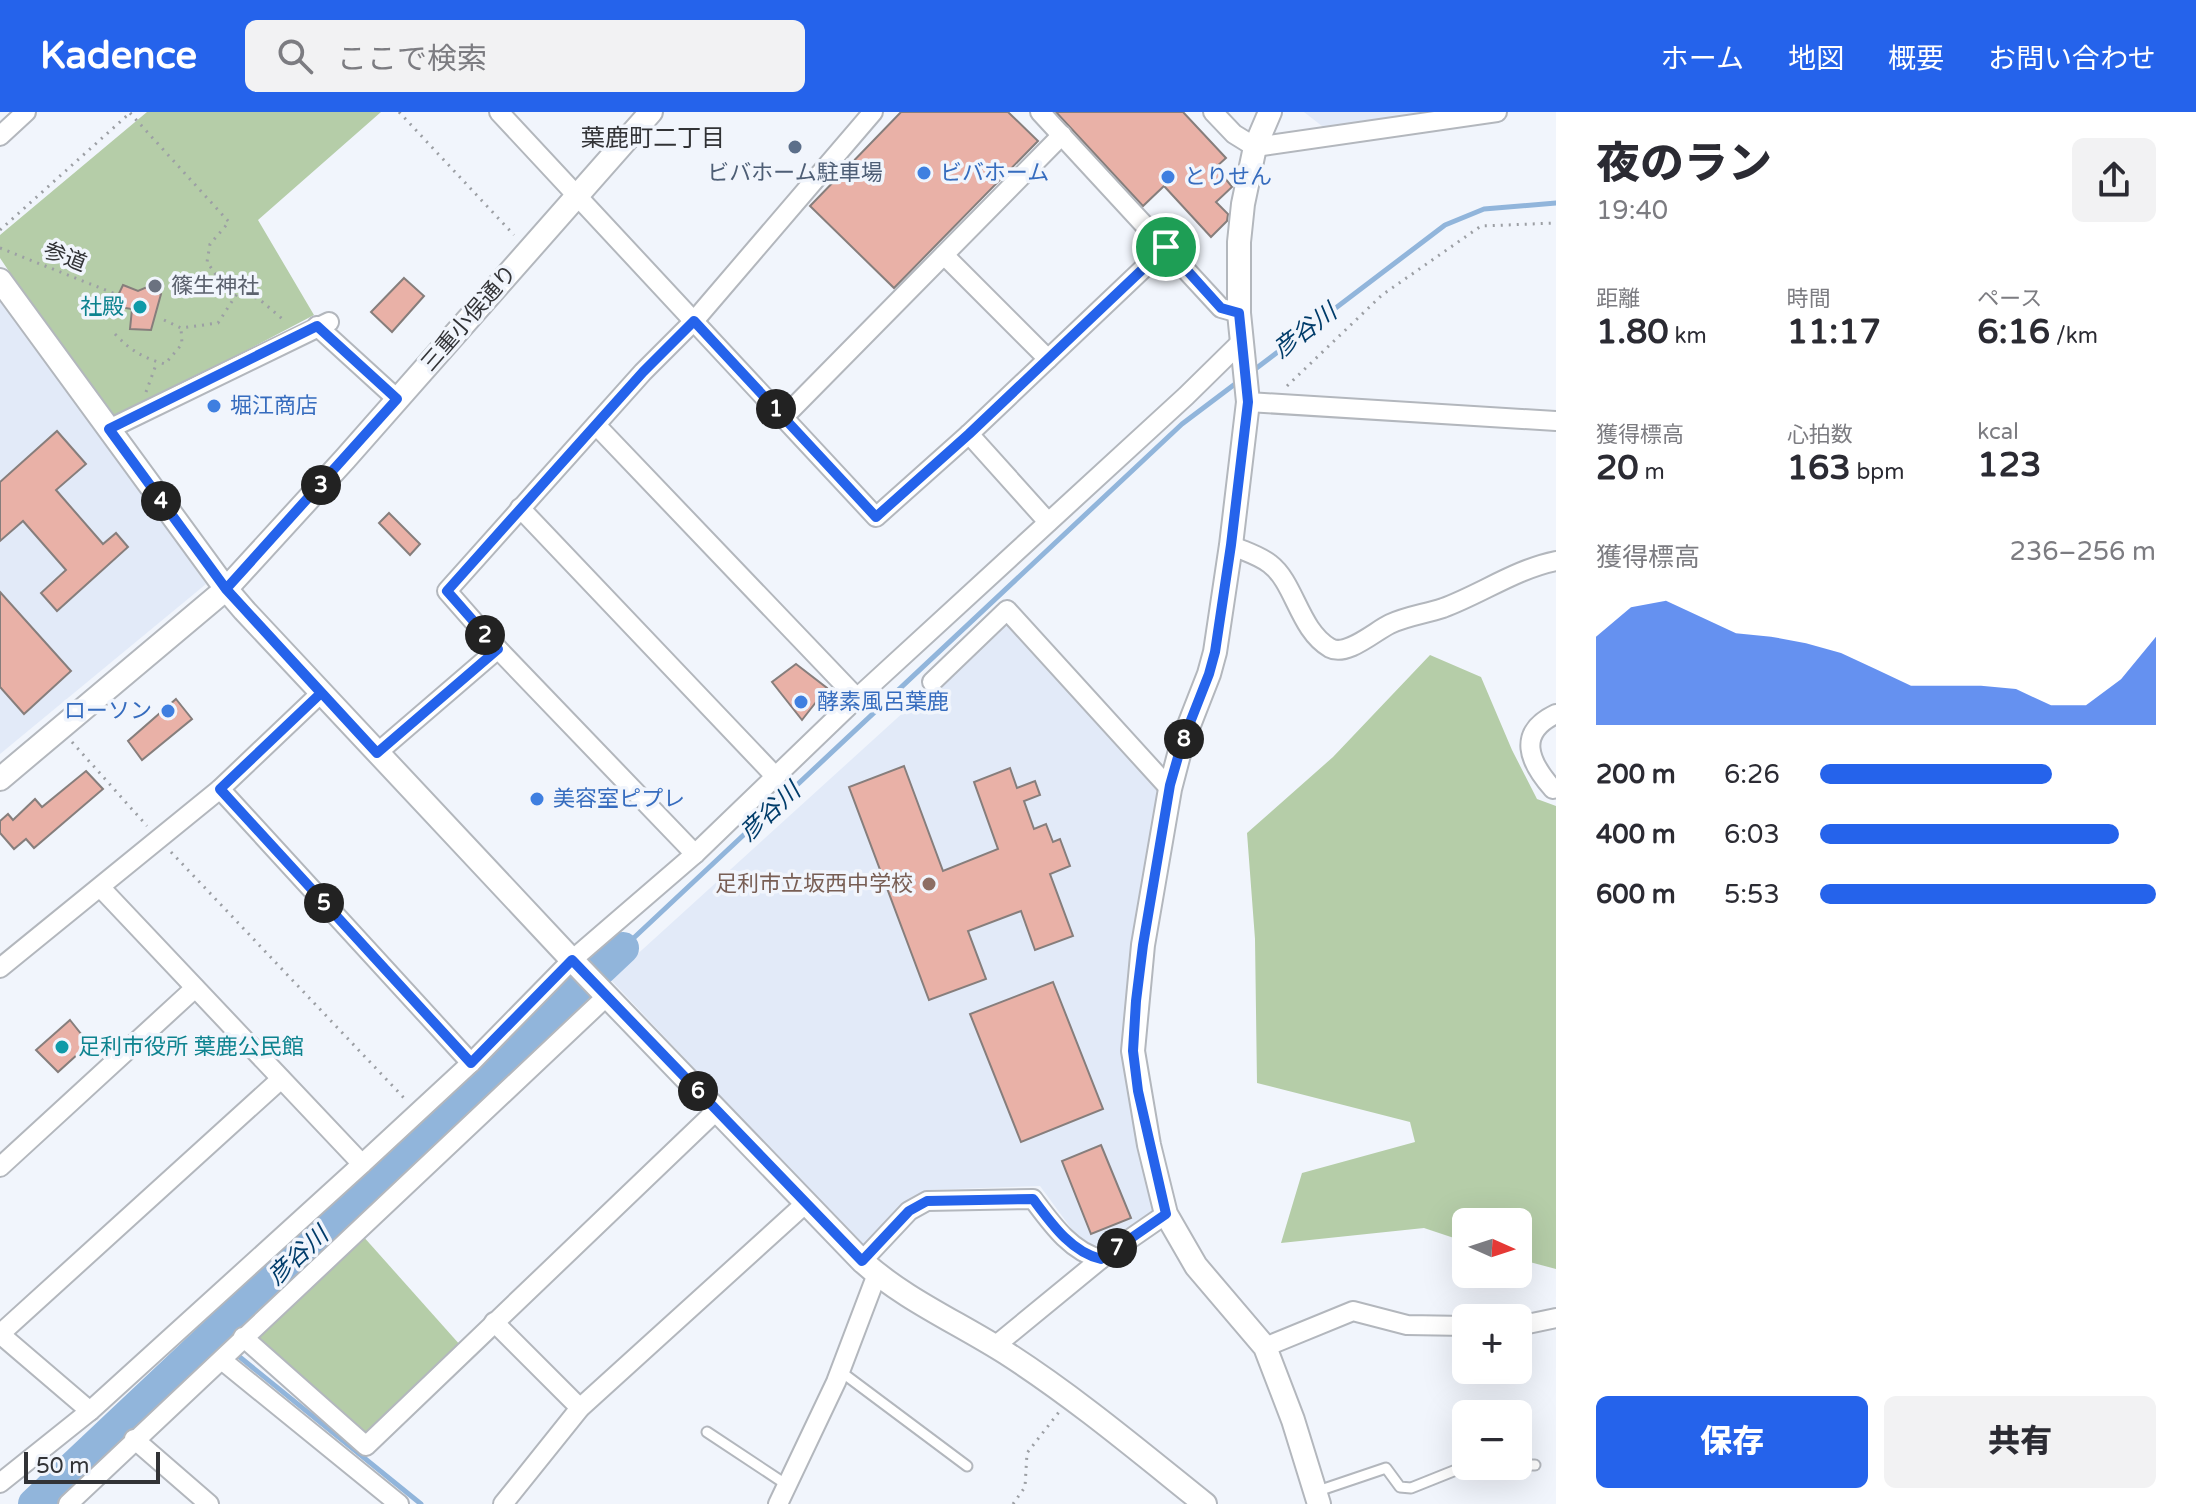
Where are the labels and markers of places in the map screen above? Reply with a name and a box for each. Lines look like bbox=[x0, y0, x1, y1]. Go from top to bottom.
marker: ビバホーム駐車場 bbox=[786, 138, 804, 156]
place label: ビバホーム駐車場 bbox=[707, 160, 883, 186]
place label: ビバホーム bbox=[940, 160, 1049, 186]
marker: ビバホーム bbox=[915, 164, 933, 182]
place label: とりせん bbox=[1184, 164, 1272, 190]
marker: とりせん bbox=[1159, 168, 1177, 186]
pin bbox=[1132, 213, 1200, 281]
place label: 篠生神社 bbox=[171, 273, 259, 299]
marker: 篠生神社 bbox=[146, 277, 164, 295]
place label: 社殿 bbox=[80, 294, 124, 320]
marker: 社殿 bbox=[131, 298, 149, 316]
pin: 1 bbox=[756, 389, 796, 429]
place label: 堀江商店 bbox=[230, 393, 318, 419]
marker: 堀江商店 bbox=[205, 397, 223, 415]
pin: 3 bbox=[301, 465, 341, 505]
pin: 4 bbox=[141, 481, 181, 521]
pin: 2 bbox=[465, 615, 505, 655]
place label: 酵素風呂葉鹿 bbox=[817, 689, 949, 715]
marker: 酵素風呂葉鹿 bbox=[792, 693, 810, 711]
place label: ローソン bbox=[64, 698, 152, 724]
marker: ローソン bbox=[159, 702, 177, 720]
pin: 8 bbox=[1164, 719, 1204, 759]
place label: 美容室ピプレ bbox=[553, 786, 685, 812]
marker: 美容室ピプレ bbox=[528, 790, 546, 808]
place label: 足利市立坂西中学校 bbox=[715, 871, 913, 897]
marker: 足利市立坂西中学校 bbox=[920, 875, 938, 893]
pin: 5 bbox=[304, 883, 344, 923]
place label: 足利市役所 葉鹿公民館 bbox=[78, 1034, 304, 1060]
marker: 足利市役所 葉鹿公民館 bbox=[53, 1038, 71, 1056]
pin: 6 bbox=[678, 1071, 718, 1111]
pin: 7 bbox=[1097, 1228, 1137, 1268]

